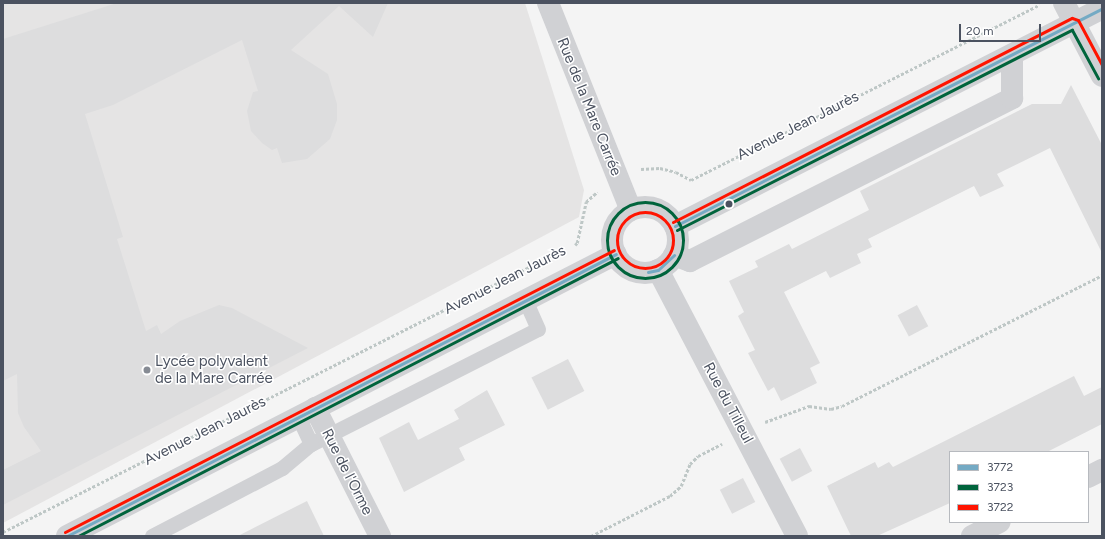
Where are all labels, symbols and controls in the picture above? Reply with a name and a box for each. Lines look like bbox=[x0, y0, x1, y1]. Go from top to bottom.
scale bar bbox=[961, 16, 1043, 42]
text: 20 m bbox=[966, 24, 994, 38]
street label: Rue de la Mare Carrée bbox=[553, 35, 625, 179]
street label: Avenue Jean Jaurès bbox=[734, 88, 862, 164]
unlabelled marker bbox=[724, 199, 734, 209]
street label: Avenue Jean Jaurès bbox=[441, 242, 569, 318]
place label: Lycée polyvalent de la Mare Carrée bbox=[155, 352, 273, 387]
street label: Rue du Tilleul bbox=[699, 360, 757, 446]
marker: Lycée polyvalent de la Mare Carrée bbox=[142, 365, 152, 375]
street label: Avenue Jean Jaurès bbox=[141, 393, 269, 469]
street label: Rue de l'Orme bbox=[318, 426, 376, 518]
legend bbox=[949, 451, 1089, 523]
text: 3772 bbox=[987, 460, 1013, 474]
text: 3723 bbox=[987, 480, 1013, 494]
text: 3722 bbox=[987, 500, 1013, 514]

